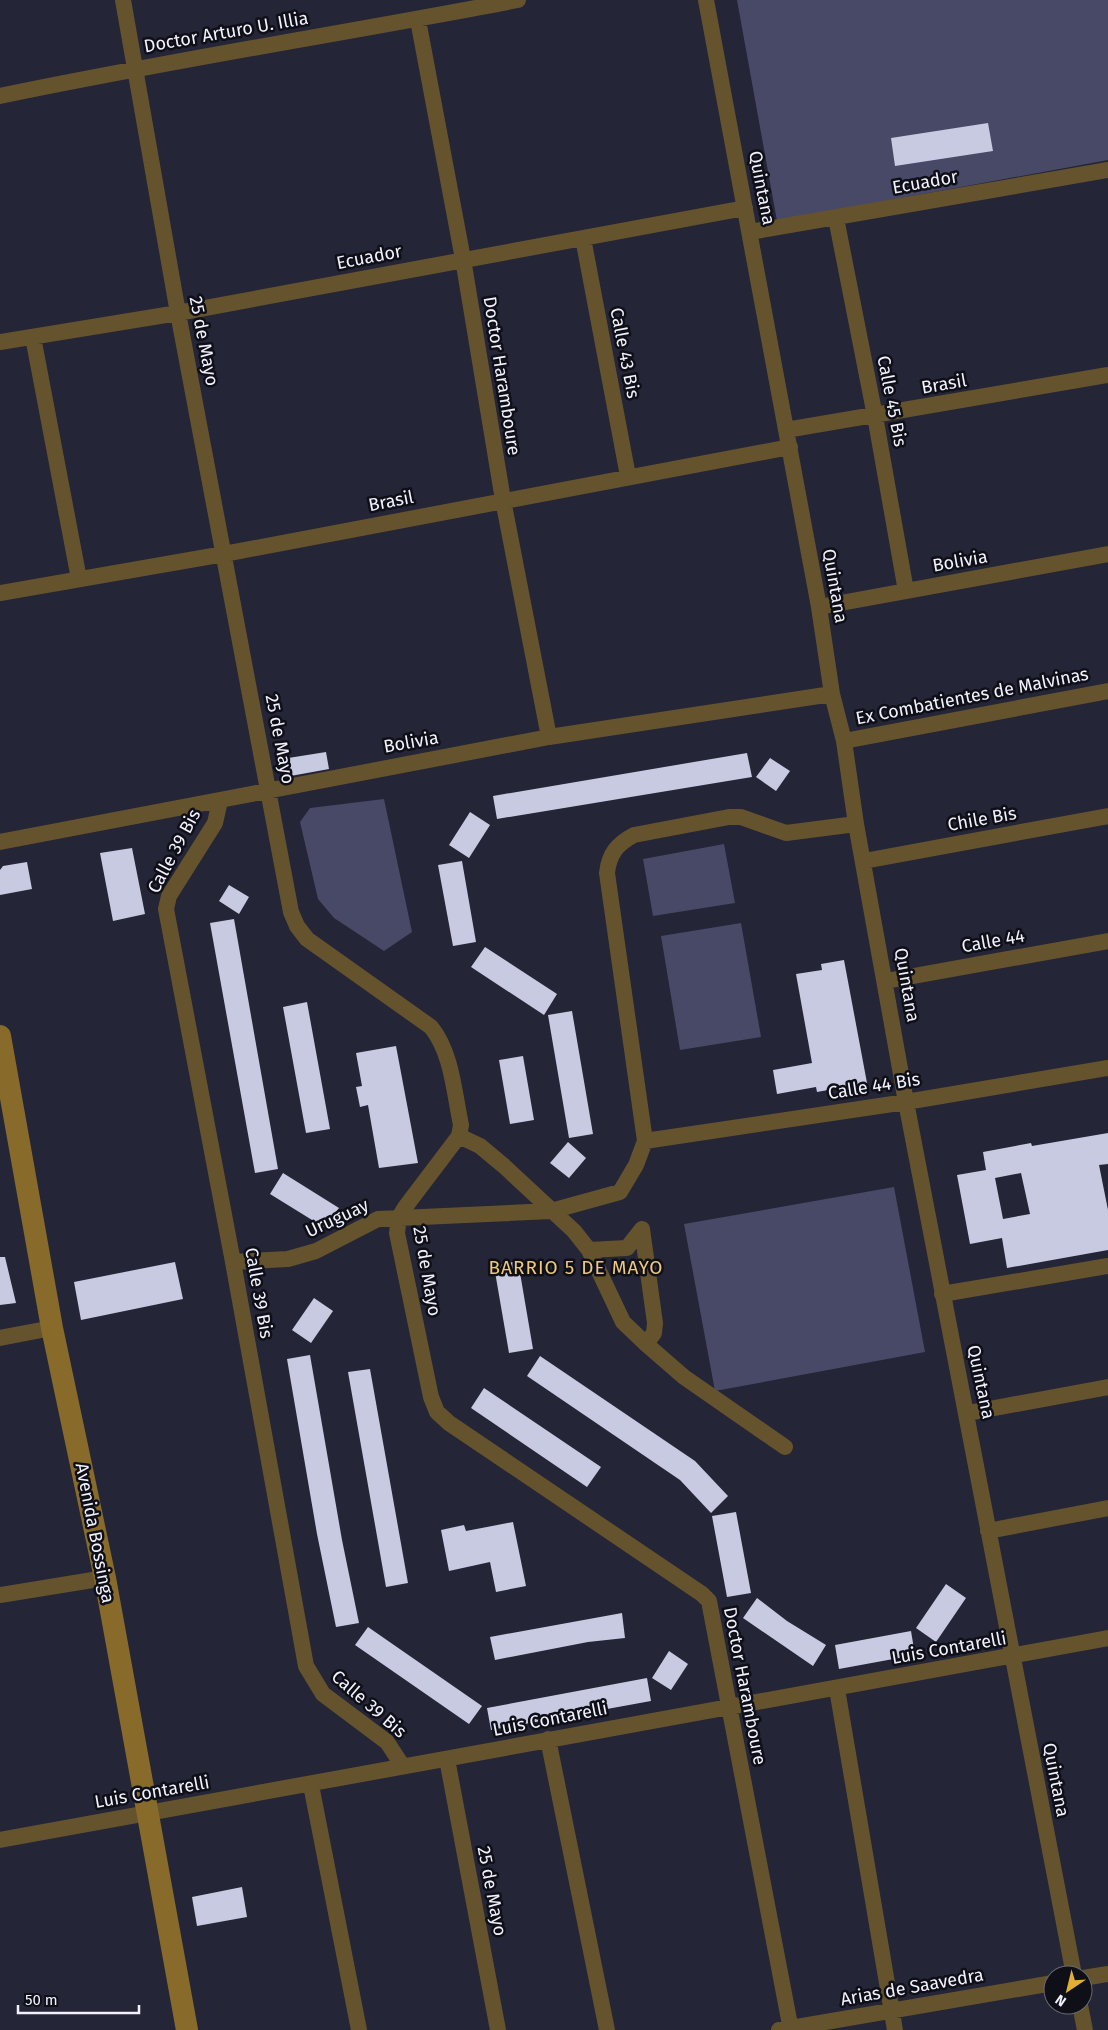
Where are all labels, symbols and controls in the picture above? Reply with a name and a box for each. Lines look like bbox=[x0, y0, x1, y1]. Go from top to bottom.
street label: Doctor Arturo U. Illia bbox=[142, 7, 310, 57]
street label: Quintana bbox=[744, 149, 780, 227]
street label: Ecuador bbox=[890, 165, 960, 199]
street label: Ecuador bbox=[334, 240, 404, 274]
street label: 25 de Mayo bbox=[185, 294, 223, 388]
street label: Doctor Haramboure bbox=[479, 295, 525, 457]
street label: Calle 43 Bis bbox=[605, 306, 645, 400]
street label: Calle 45 Bis bbox=[872, 354, 912, 448]
street label: Brasil bbox=[920, 369, 968, 399]
street label: Brasil bbox=[367, 486, 415, 516]
street label: Bolivia bbox=[931, 545, 989, 577]
street label: Quintana bbox=[818, 547, 852, 625]
street label: Ex Combatientes de Malvinas bbox=[854, 663, 1090, 729]
street label: 25 de Mayo bbox=[261, 692, 299, 786]
street label: Bolivia bbox=[382, 726, 440, 758]
street label: Chile Bis bbox=[946, 802, 1018, 836]
street label: Calle 39 Bis bbox=[143, 805, 205, 897]
street label: Calle 44 bbox=[960, 925, 1027, 957]
street label: Quintana bbox=[890, 946, 924, 1024]
street label: Calle 44 Bis bbox=[826, 1068, 922, 1104]
street label: Uruguay bbox=[302, 1194, 372, 1242]
street label: 25 de Mayo bbox=[408, 1224, 446, 1318]
street label: Calle 39 Bis bbox=[240, 1246, 278, 1340]
district label: BARRIO 5 DE MAYO bbox=[489, 1256, 663, 1279]
street label: Quintana bbox=[962, 1343, 1000, 1421]
street label: Avenida Bossinga bbox=[71, 1461, 119, 1605]
street label: Doctor Haramboure bbox=[719, 1605, 771, 1767]
street label: Luis Contarelli bbox=[890, 1627, 1008, 1669]
street label: Calle 39 Bis bbox=[327, 1666, 411, 1742]
street label: Luis Contarelli bbox=[491, 1697, 609, 1741]
street label: Quintana bbox=[1038, 1741, 1074, 1819]
street label: Luis Contarelli bbox=[93, 1771, 211, 1813]
street label: 25 de Mayo bbox=[473, 1844, 511, 1938]
street label: Arias de Saavedra bbox=[839, 1964, 985, 2010]
north arrow bbox=[1043, 1965, 1093, 2015]
scale bar bbox=[18, 1982, 139, 2014]
text: 50 m bbox=[25, 1991, 58, 2009]
text: N bbox=[1052, 1991, 1070, 2010]

